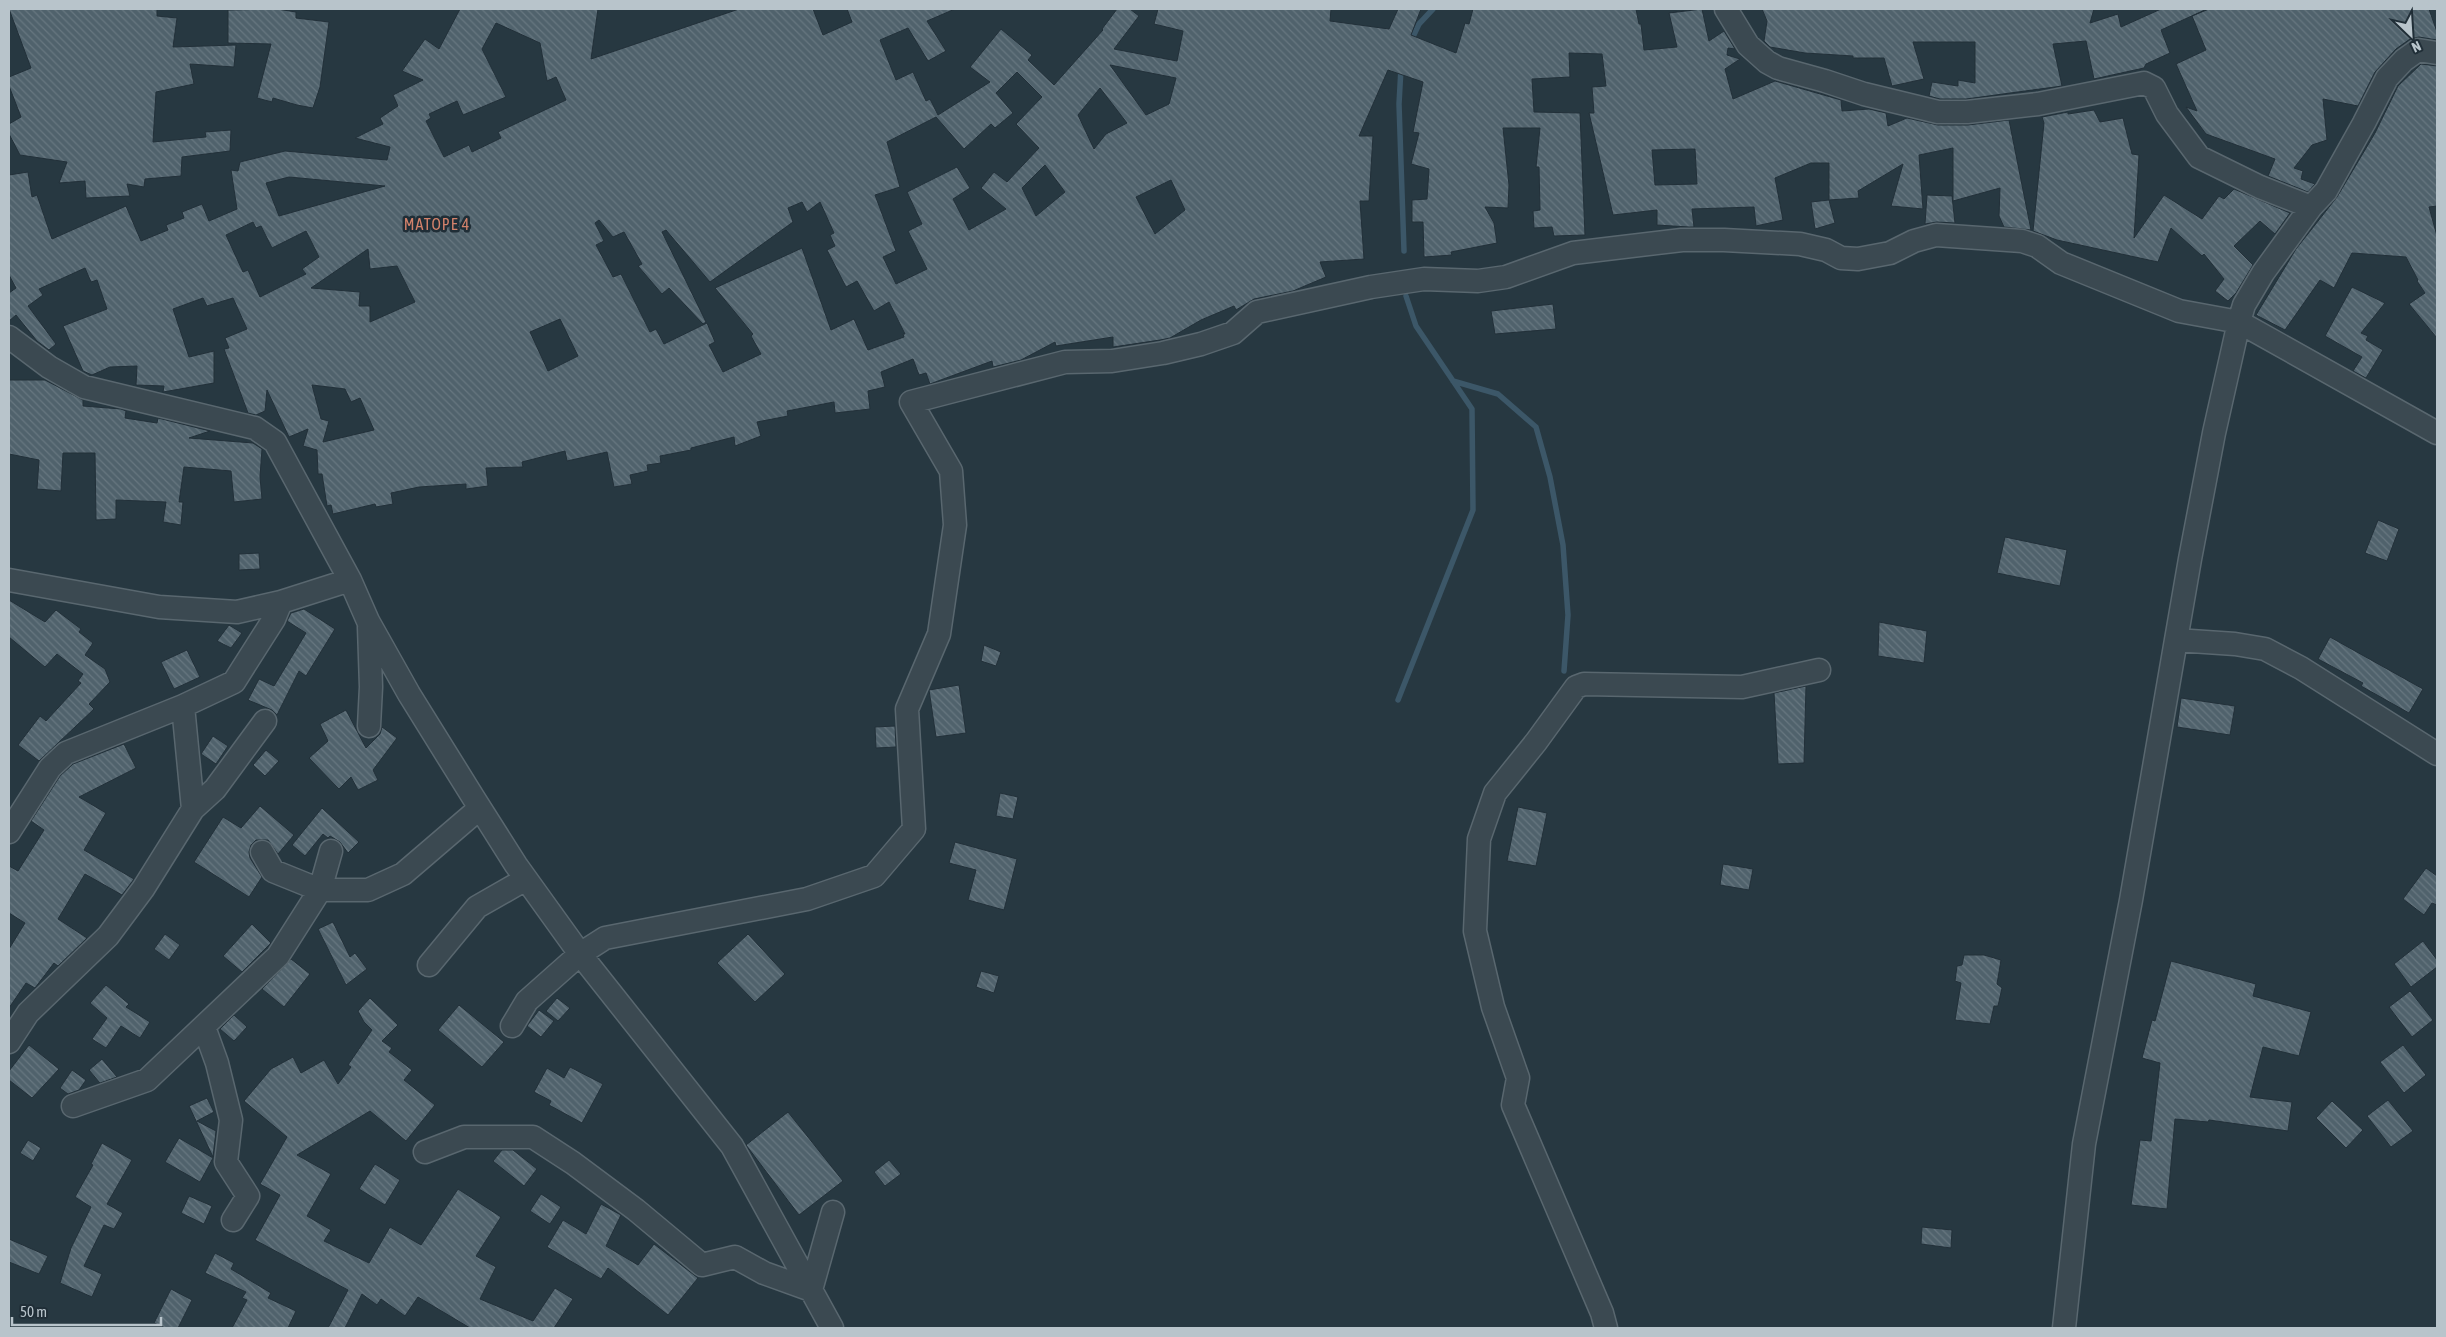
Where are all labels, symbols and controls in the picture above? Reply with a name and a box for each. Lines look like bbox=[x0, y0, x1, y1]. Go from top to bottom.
north arrow bbox=[2386, 10, 2436, 60]
text: N bbox=[2409, 38, 2424, 56]
district label: MATOPE 4 bbox=[404, 215, 470, 233]
scale bar bbox=[12, 1294, 161, 1326]
text: 50 m bbox=[20, 1303, 47, 1320]

